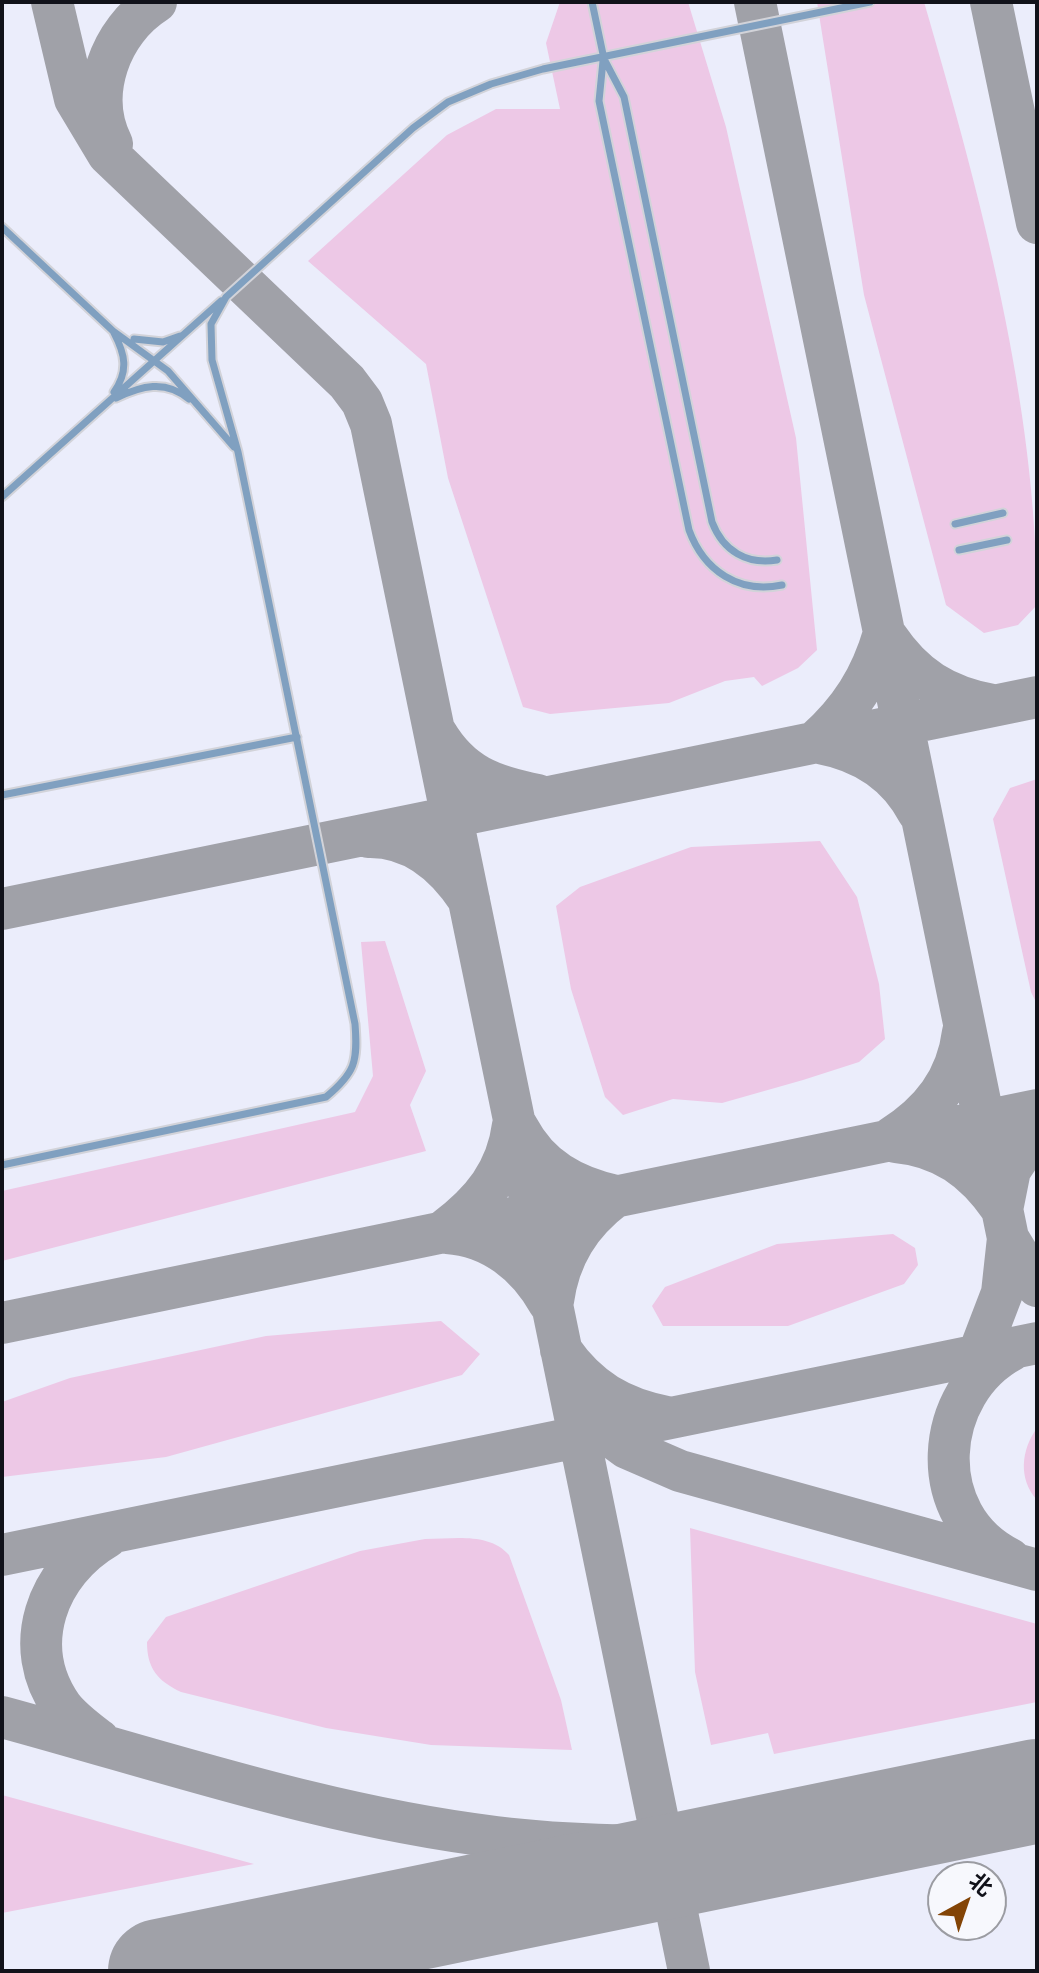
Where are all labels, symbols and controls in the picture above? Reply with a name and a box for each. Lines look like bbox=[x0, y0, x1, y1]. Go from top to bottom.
north arrow bbox=[927, 1861, 1007, 1941]
text: 北 bbox=[964, 1866, 999, 1902]

